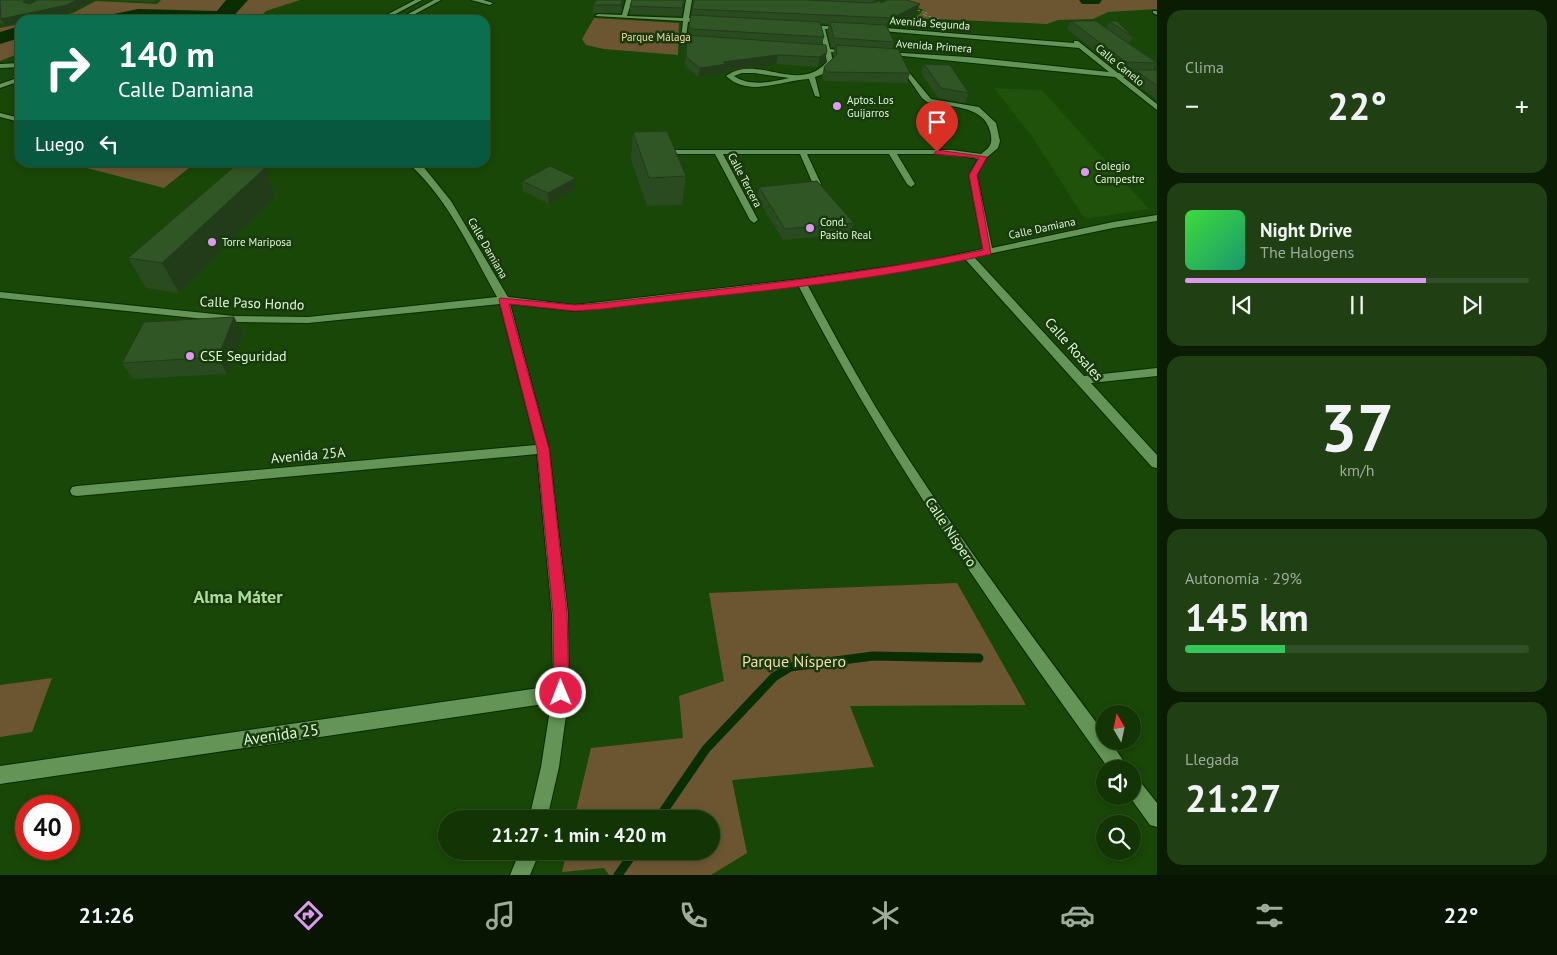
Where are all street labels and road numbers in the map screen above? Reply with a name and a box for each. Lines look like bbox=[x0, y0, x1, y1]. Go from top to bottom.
street label: Avenida Segunda bbox=[889, 13, 971, 33]
street label: Avenida Primera bbox=[895, 36, 973, 56]
street label: Calle Canelo bbox=[1093, 41, 1147, 89]
street label: Calle Tercera bbox=[725, 150, 765, 210]
street label: Calle Damiana bbox=[1007, 214, 1077, 242]
street label: Calle Damiana bbox=[465, 215, 511, 281]
street label: Calle Paso Hondo bbox=[199, 292, 305, 314]
street label: Calle Rosales bbox=[1041, 314, 1107, 384]
street label: Avenida 25A bbox=[270, 443, 347, 467]
street label: Calle Níspero bbox=[921, 494, 981, 570]
street label: Avenida 25 bbox=[242, 719, 320, 749]

